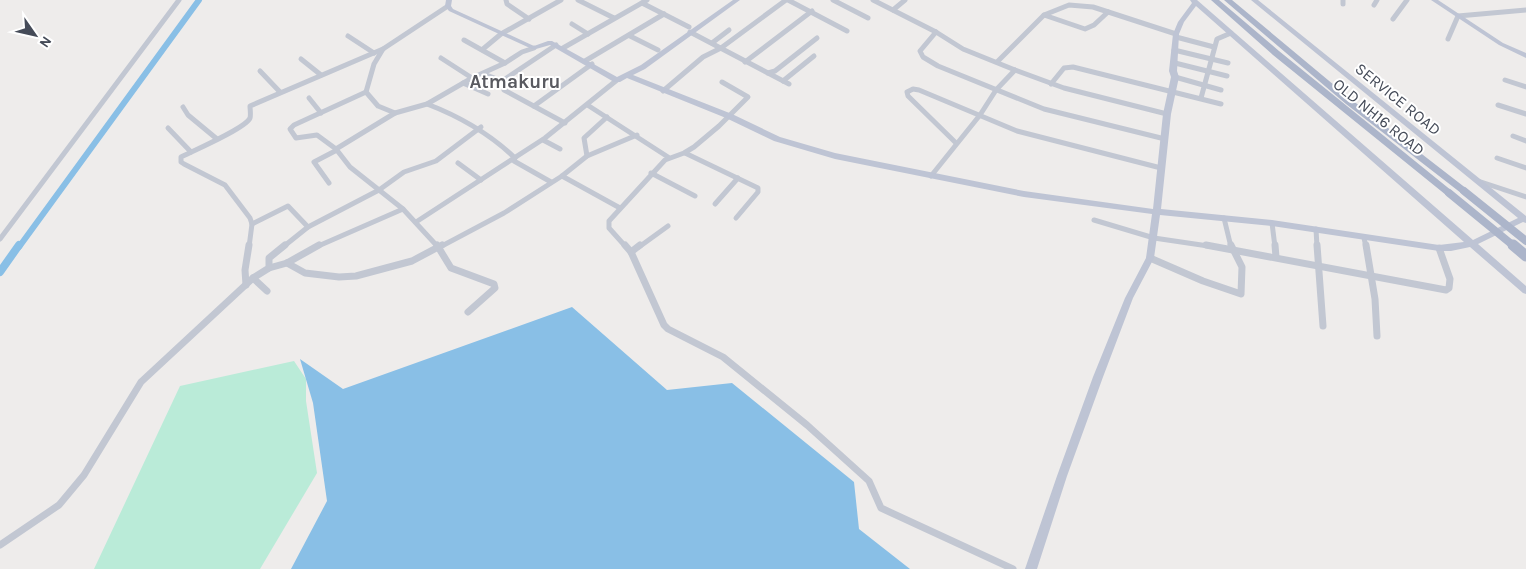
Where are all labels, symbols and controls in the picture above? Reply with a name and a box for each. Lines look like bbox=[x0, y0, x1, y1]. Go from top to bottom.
north arrow bbox=[10, 10, 60, 60]
text: N bbox=[36, 33, 55, 51]
street label: SERVICE ROAD bbox=[1351, 59, 1445, 139]
district label: Atmakuru bbox=[469, 71, 561, 93]
street label: OLD NH16 ROAD bbox=[1330, 74, 1428, 160]

